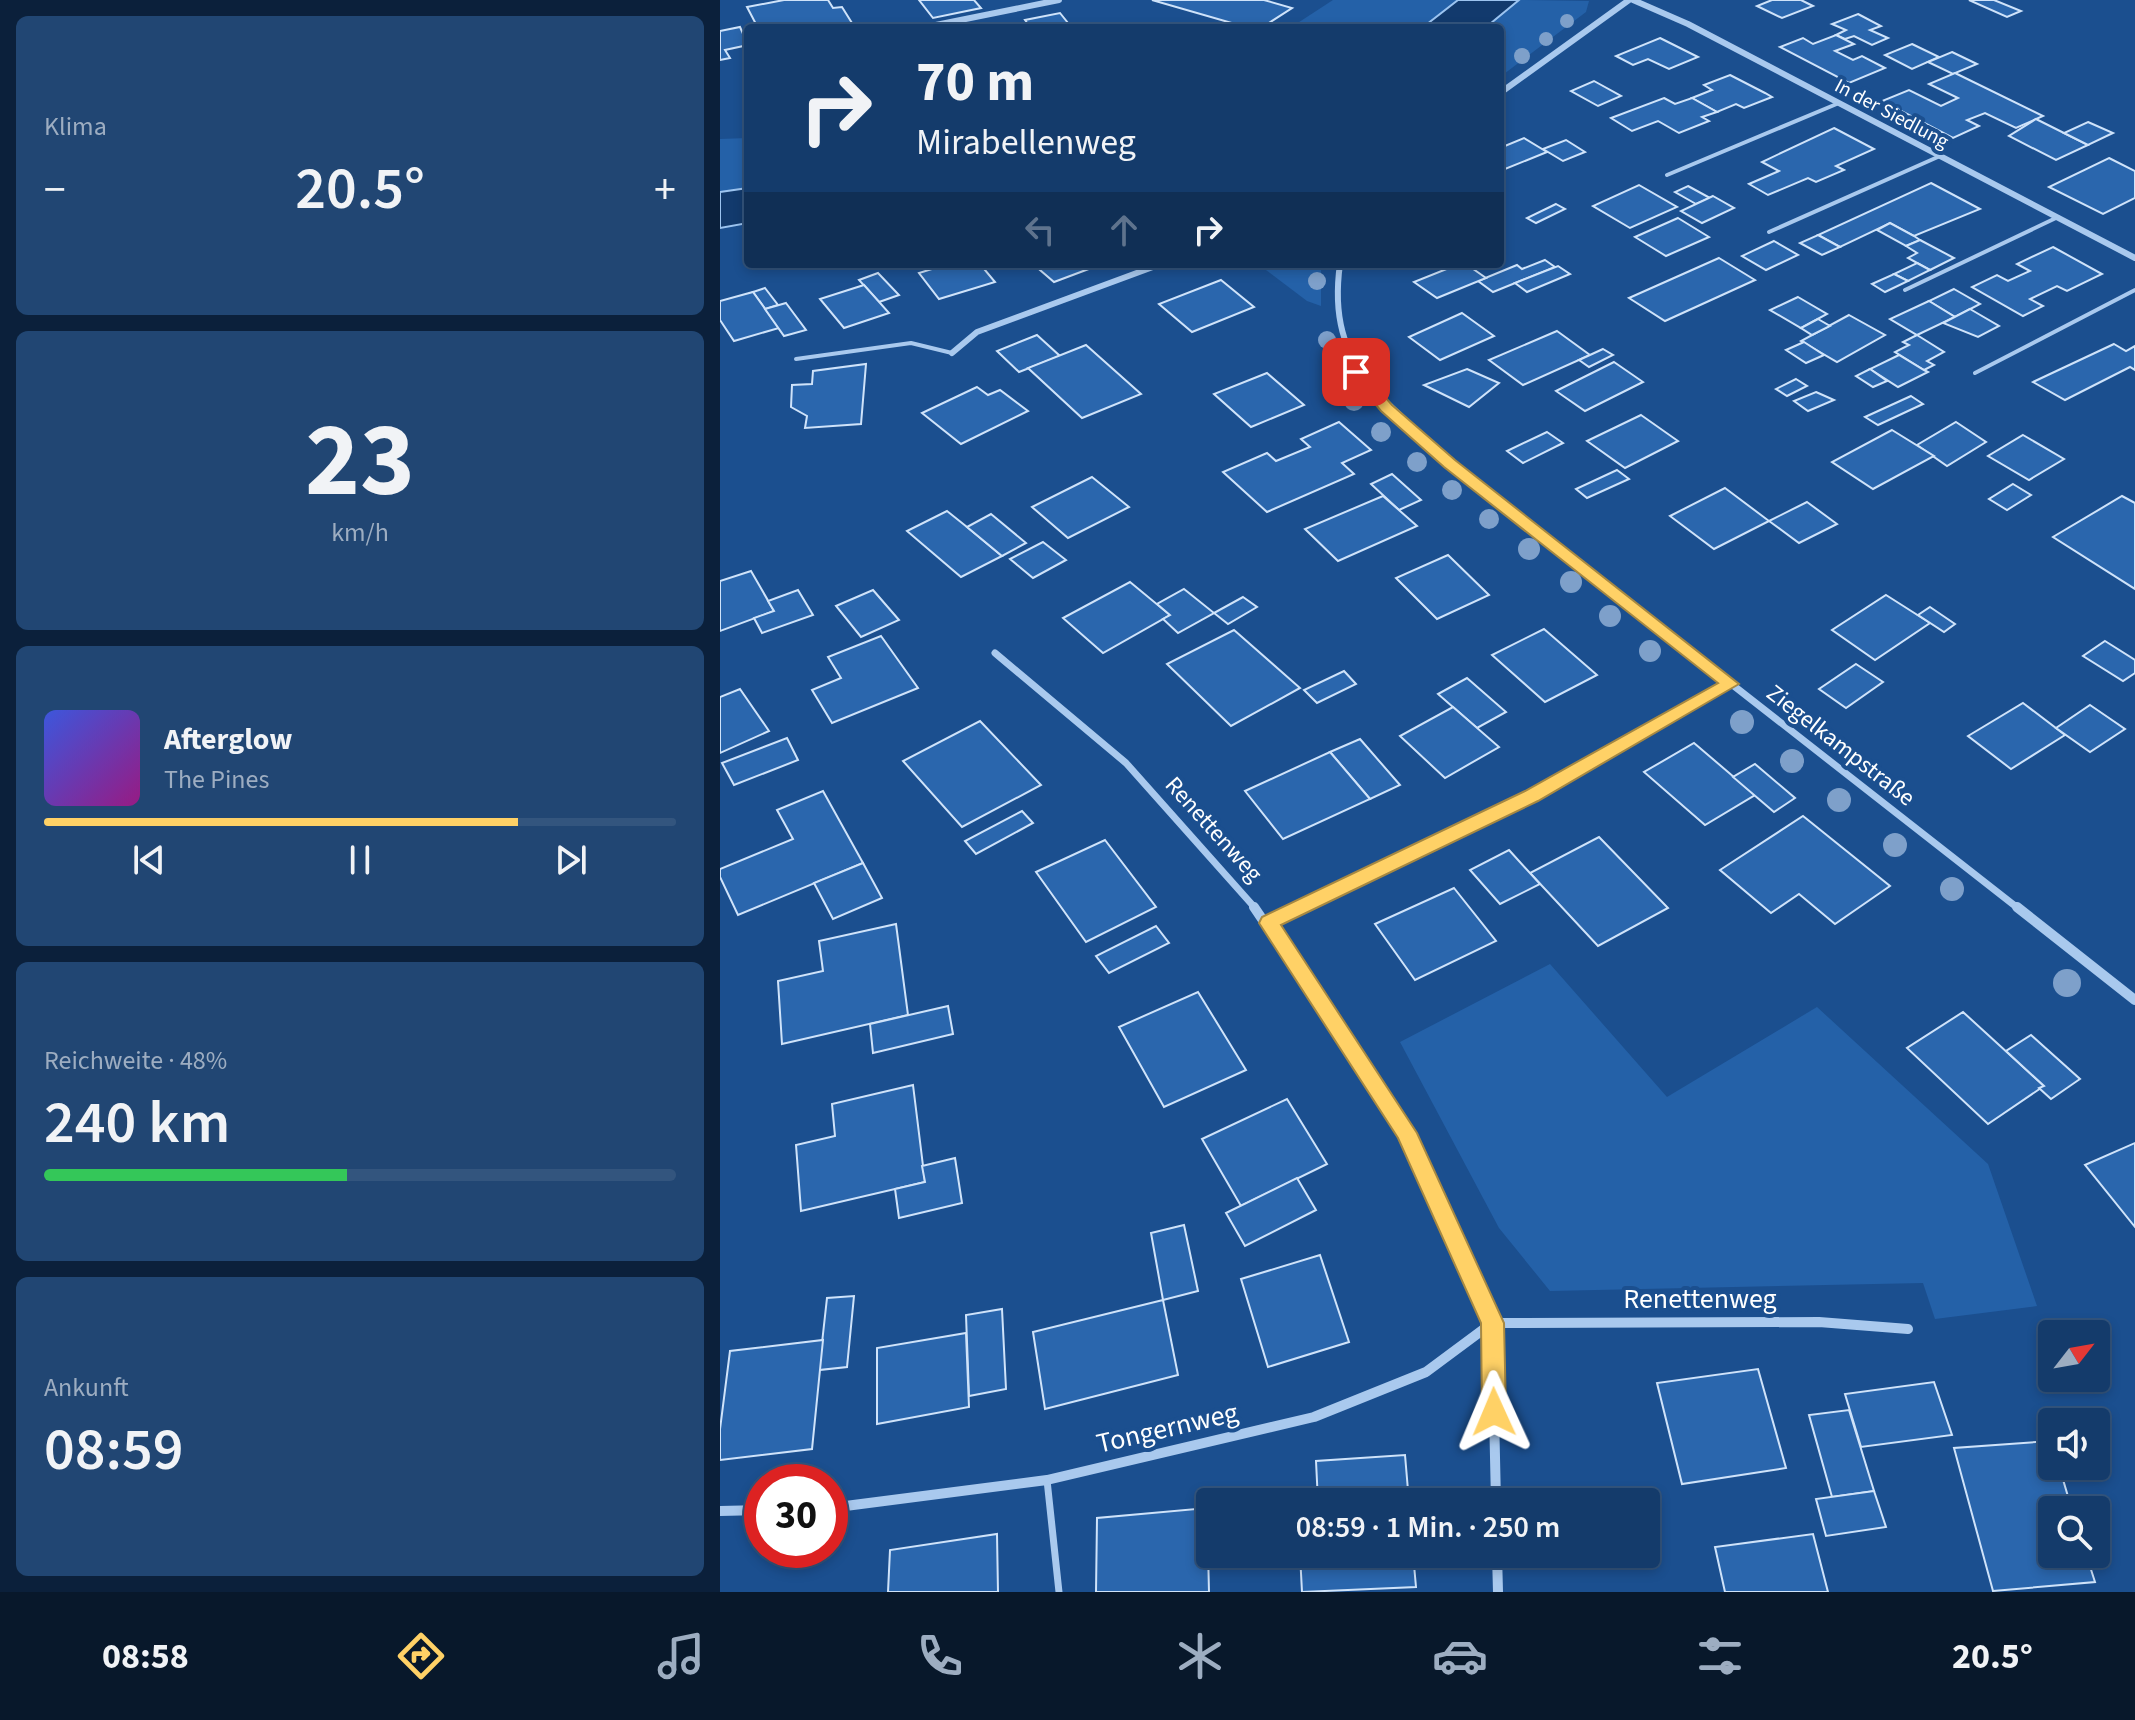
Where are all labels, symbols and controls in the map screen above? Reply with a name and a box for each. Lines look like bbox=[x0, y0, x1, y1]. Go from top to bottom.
text: 70 m bbox=[916, 43, 1034, 122]
icon: right bbox=[784, 56, 888, 160]
street label: In der Siedlung bbox=[1829, 72, 1954, 156]
text: Klima bbox=[44, 108, 107, 145]
text: Mirabellenweg bbox=[916, 117, 1136, 168]
text: 20.5° bbox=[295, 147, 425, 232]
text: − bbox=[44, 159, 66, 222]
text: + bbox=[654, 159, 676, 222]
icon: left bbox=[1018, 208, 1062, 252]
icon: ahead bbox=[1102, 208, 1146, 252]
icon: right bbox=[1186, 208, 1230, 252]
pin bbox=[1322, 338, 1390, 406]
icon: arrive bbox=[1334, 350, 1378, 394]
text: 23 bbox=[305, 388, 415, 536]
text: km/h bbox=[331, 514, 389, 551]
street label: Ziegelkampstraße bbox=[1759, 676, 1923, 815]
text: Afterglow bbox=[164, 718, 292, 761]
text: The Pines bbox=[164, 761, 269, 798]
street label: Renettenweg bbox=[1157, 769, 1271, 890]
icon: previous bbox=[127, 838, 171, 882]
icon: pause bbox=[338, 838, 382, 882]
icon: next bbox=[549, 838, 593, 882]
text: Reichweite · 48% bbox=[44, 1042, 227, 1079]
text: 240 km bbox=[44, 1081, 230, 1166]
street label: Renettenweg bbox=[1623, 1279, 1777, 1319]
north arrow bbox=[2038, 1320, 2110, 1392]
map controls bbox=[2038, 1320, 2110, 1568]
text: Ankunft bbox=[44, 1369, 129, 1406]
position arrow bbox=[1452, 1370, 1536, 1454]
street label: Tongernweg bbox=[1093, 1392, 1242, 1464]
text: 08:59 bbox=[44, 1408, 184, 1493]
button: sound bbox=[2038, 1408, 2110, 1480]
speed limit sign: 30 bbox=[744, 1464, 848, 1568]
button: search bbox=[2038, 1496, 2110, 1568]
text: 08:59 · 1 Min. · 250 m bbox=[1296, 1506, 1560, 1549]
icon: directions bbox=[393, 1628, 449, 1684]
icon: music bbox=[653, 1628, 709, 1684]
icon: phone bbox=[912, 1628, 968, 1684]
icon: climate bbox=[1172, 1628, 1228, 1684]
icon: car bbox=[1432, 1628, 1488, 1684]
icon: filters bbox=[1692, 1628, 1748, 1684]
text: 08:58 bbox=[102, 1631, 189, 1682]
text: 20.5° bbox=[1952, 1631, 2033, 1682]

